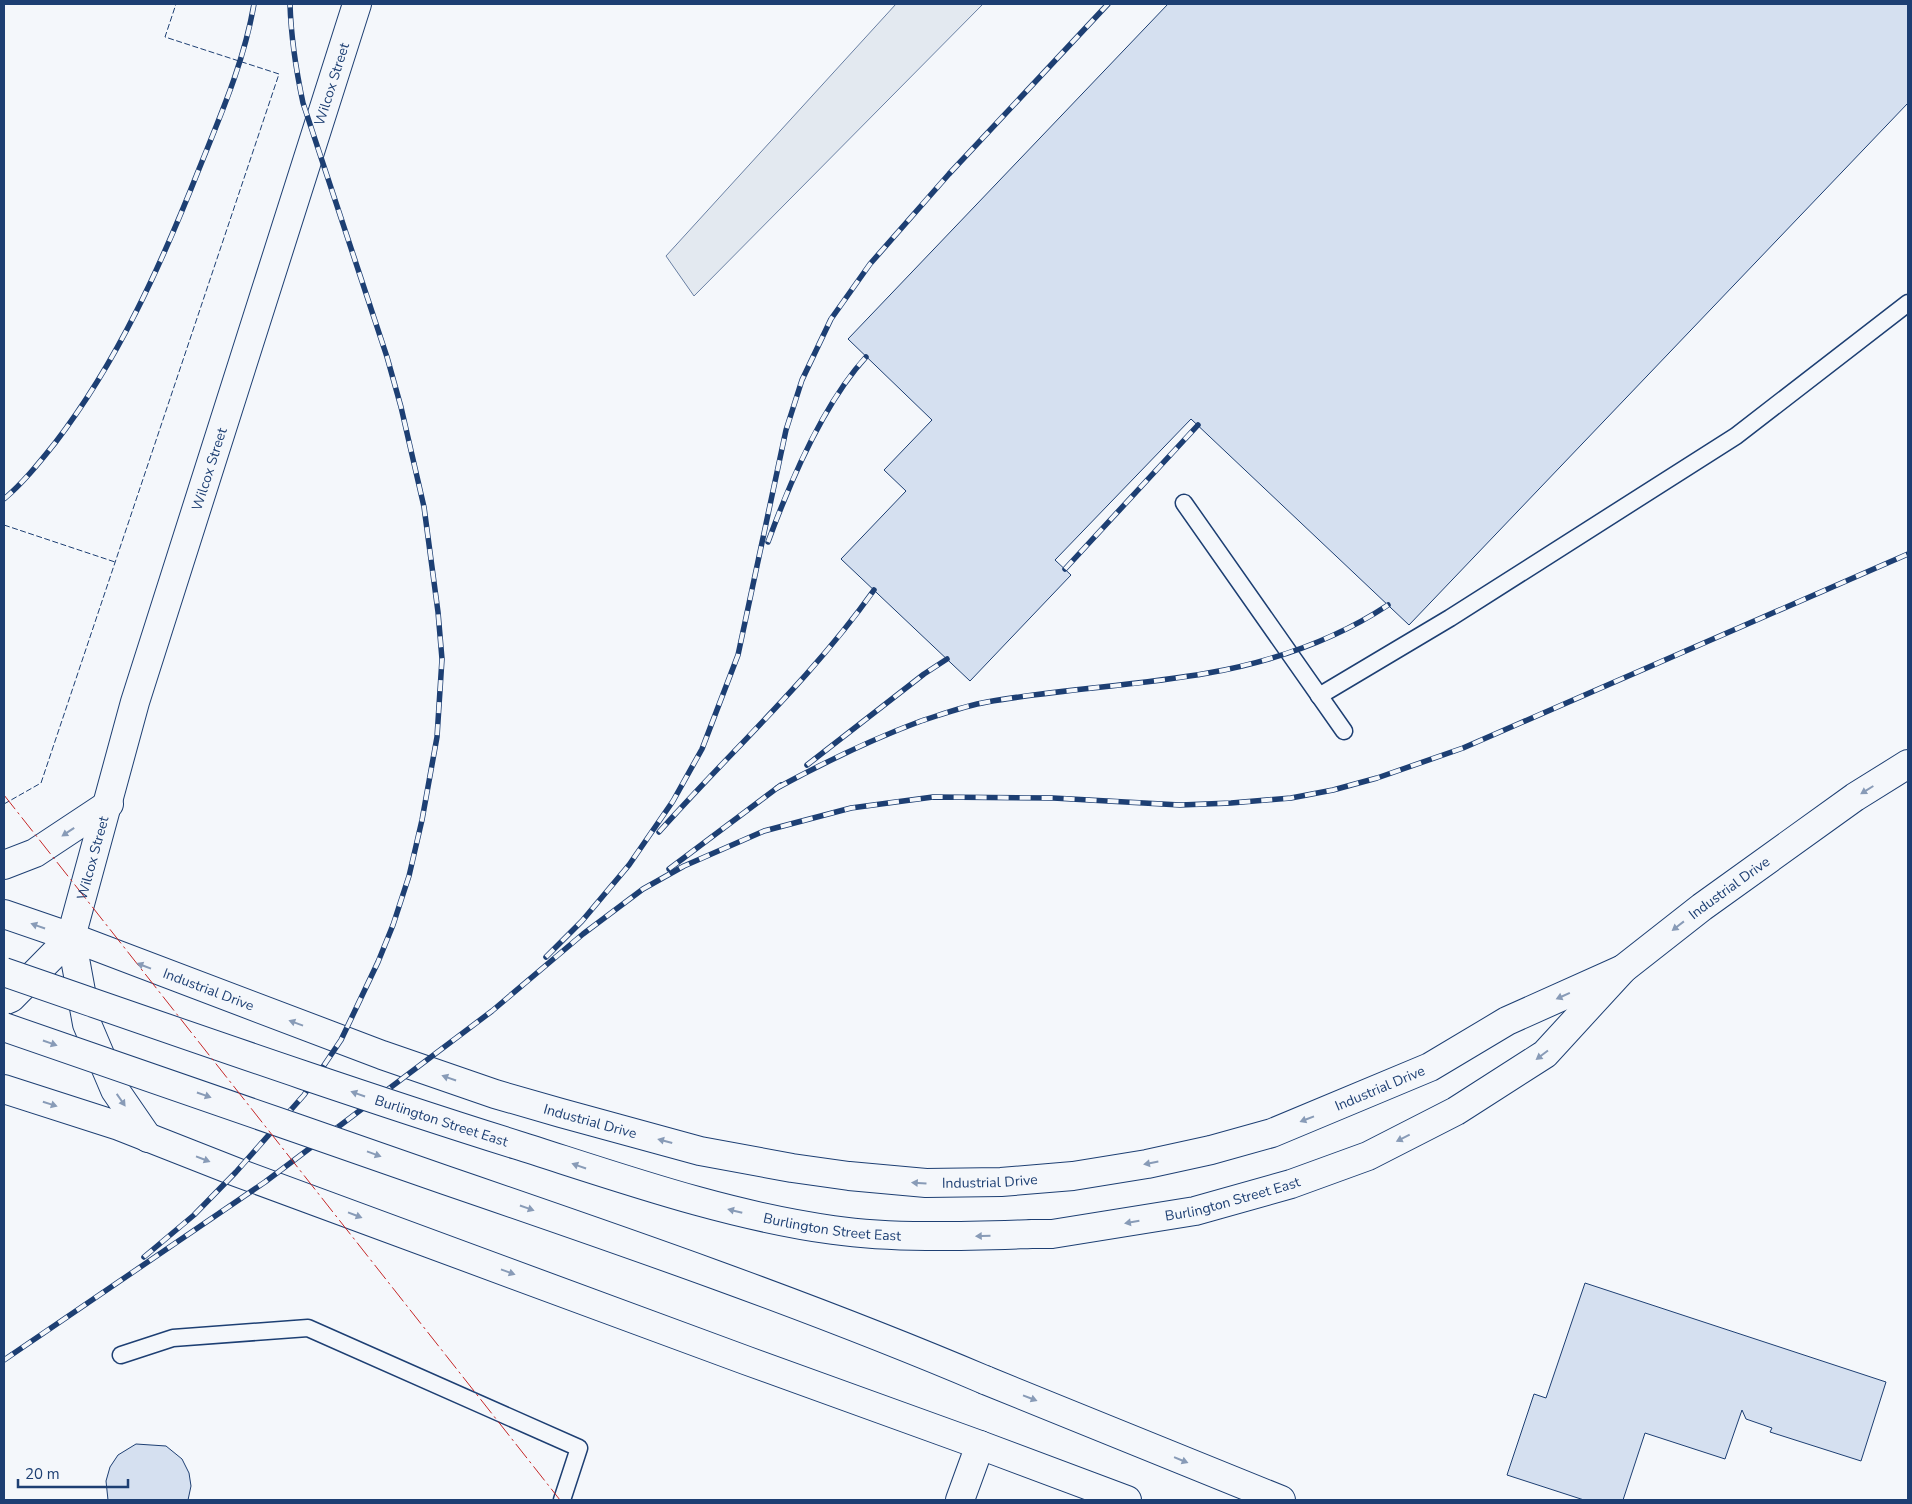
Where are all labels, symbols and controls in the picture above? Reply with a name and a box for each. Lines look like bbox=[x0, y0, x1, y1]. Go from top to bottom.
street label: Wilcox Street bbox=[309, 40, 354, 128]
street label: Wilcox Street bbox=[187, 425, 231, 513]
one-way arrow bbox=[1860, 785, 1873, 794]
street label: Wilcox Street bbox=[72, 814, 113, 902]
one-way arrow bbox=[62, 827, 75, 837]
street label: Industrial Drive bbox=[1685, 852, 1773, 924]
one-way arrow bbox=[1672, 920, 1685, 931]
one-way arrow bbox=[30, 922, 45, 929]
one-way arrow bbox=[137, 961, 151, 969]
street label: Industrial Drive bbox=[160, 963, 257, 1015]
one-way arrow bbox=[1556, 992, 1570, 1000]
one-way arrow bbox=[288, 1019, 303, 1027]
one-way arrow bbox=[43, 1039, 58, 1047]
one-way arrow bbox=[1535, 1050, 1549, 1060]
street label: Industrial Drive bbox=[1332, 1061, 1428, 1115]
one-way arrow bbox=[441, 1074, 456, 1082]
one-way arrow bbox=[350, 1090, 365, 1098]
street label: Burlington Street East bbox=[372, 1090, 511, 1151]
one-way arrow bbox=[196, 1092, 211, 1099]
one-way arrow bbox=[116, 1093, 126, 1106]
street label: Industrial Drive bbox=[541, 1099, 639, 1143]
one-way arrow bbox=[43, 1101, 58, 1109]
one-way arrow bbox=[1299, 1116, 1314, 1123]
one-way arrow bbox=[1396, 1134, 1410, 1142]
one-way arrow bbox=[658, 1137, 673, 1145]
one-way arrow bbox=[366, 1151, 381, 1159]
one-way arrow bbox=[196, 1155, 211, 1163]
one-way arrow bbox=[1143, 1159, 1158, 1167]
one-way arrow bbox=[571, 1161, 586, 1169]
street label: Industrial Drive bbox=[942, 1169, 1038, 1192]
street label: Burlington Street East bbox=[1164, 1172, 1303, 1225]
one-way arrow bbox=[911, 1178, 927, 1186]
one-way arrow bbox=[520, 1204, 535, 1212]
one-way arrow bbox=[728, 1207, 743, 1215]
street label: Burlington Street East bbox=[762, 1208, 902, 1245]
one-way arrow bbox=[348, 1212, 363, 1219]
one-way arrow bbox=[1123, 1219, 1139, 1227]
one-way arrow bbox=[975, 1232, 991, 1240]
one-way arrow bbox=[500, 1269, 515, 1276]
one-way arrow bbox=[1023, 1394, 1038, 1402]
scale bar bbox=[18, 1456, 128, 1488]
one-way arrow bbox=[1174, 1456, 1189, 1464]
text: 20 m bbox=[25, 1464, 60, 1484]

